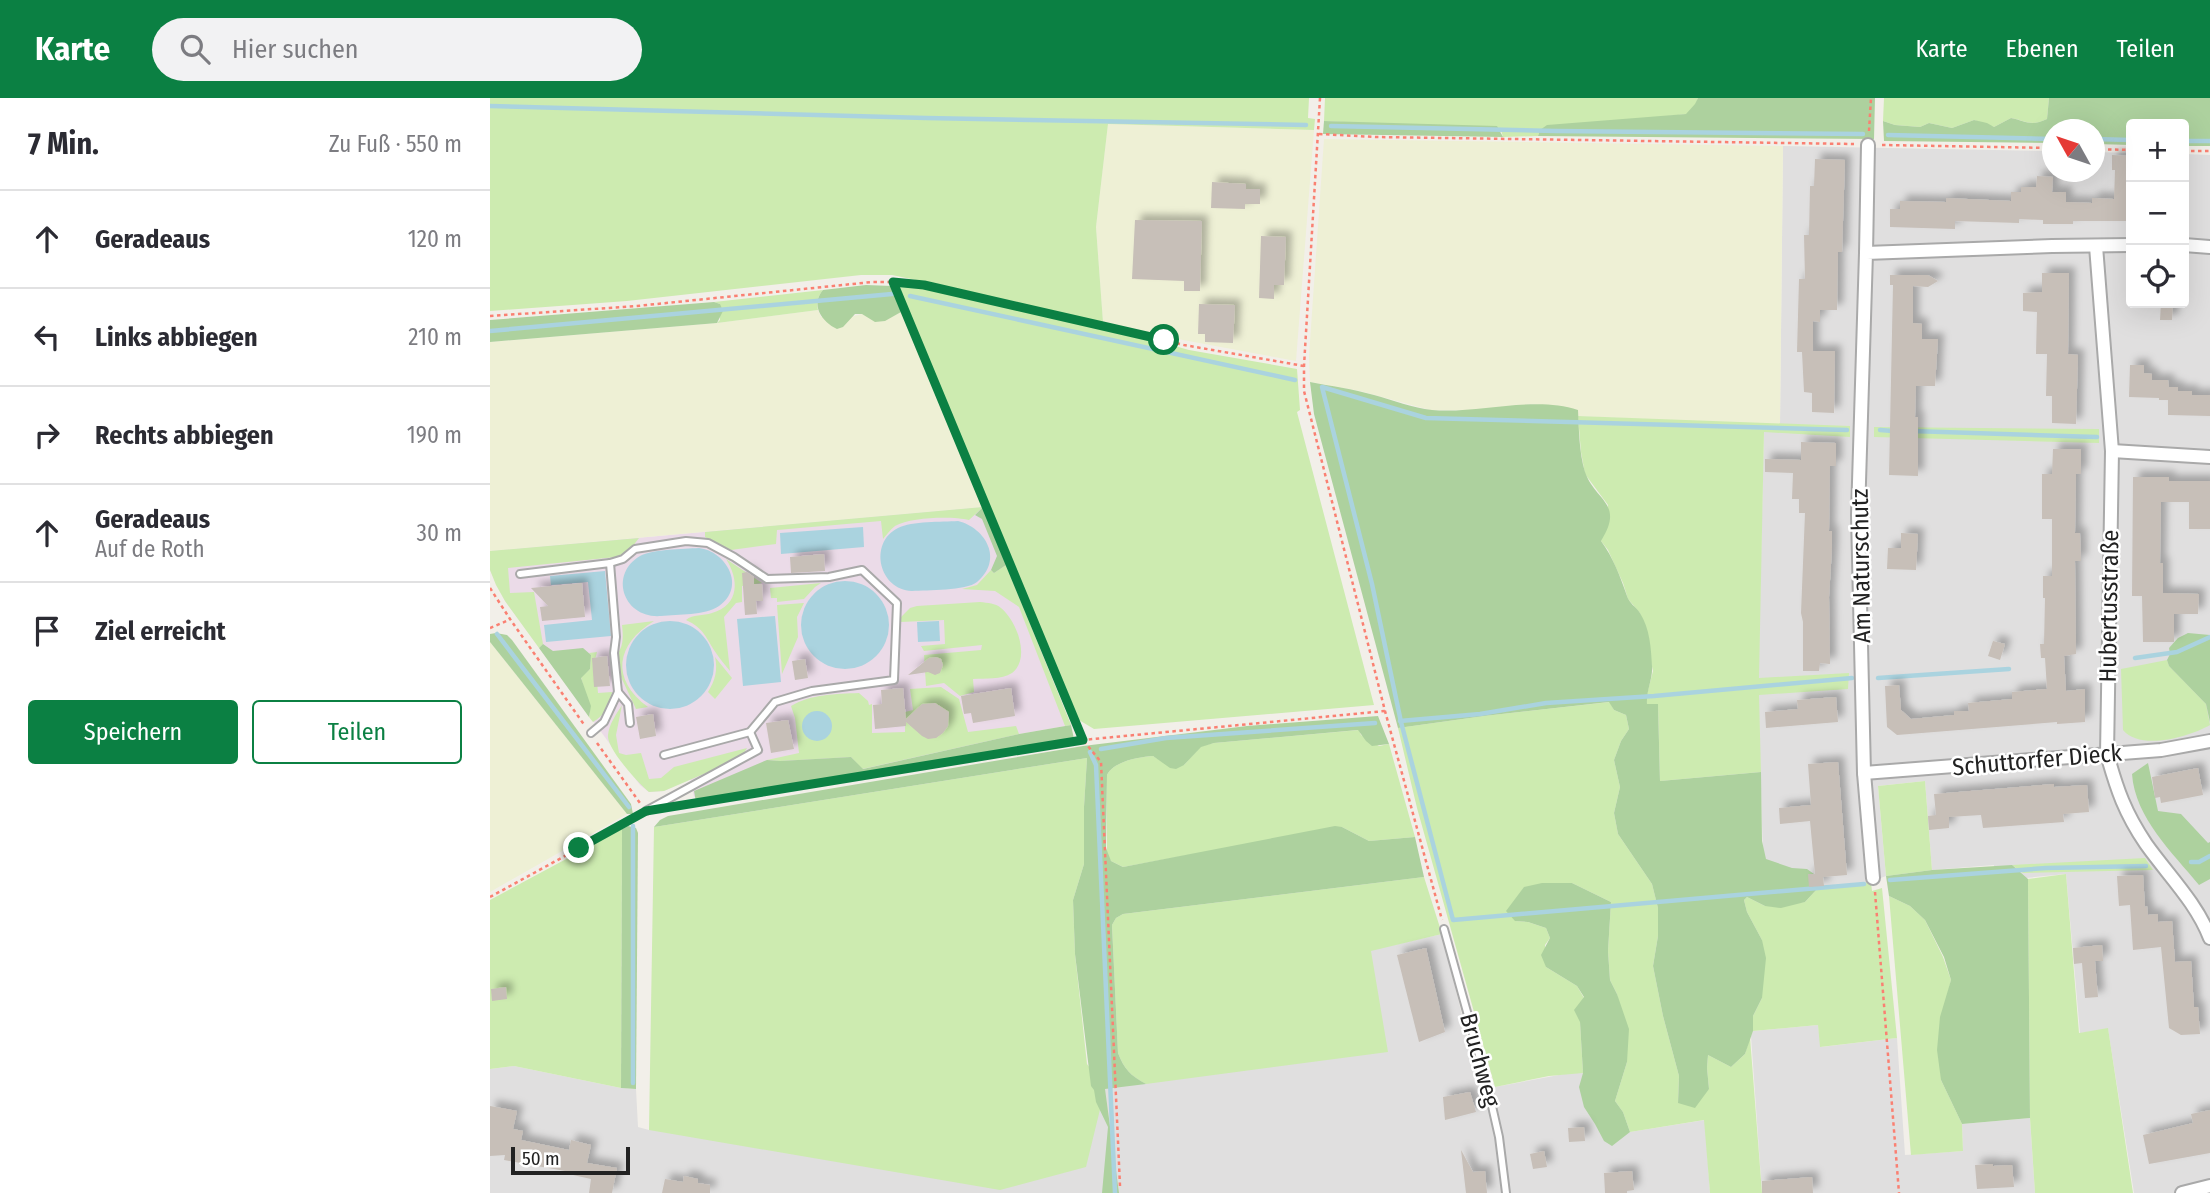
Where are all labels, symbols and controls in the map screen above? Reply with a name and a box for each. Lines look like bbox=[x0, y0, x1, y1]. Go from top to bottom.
search box bbox=[152, 18, 642, 81]
text: Karte bbox=[35, 29, 110, 69]
icon: search bbox=[176, 30, 214, 68]
text: Hier suchen bbox=[232, 34, 359, 65]
text: Karte bbox=[1916, 35, 1968, 63]
text: Ebenen bbox=[2006, 35, 2079, 63]
text: Teilen bbox=[2117, 35, 2175, 63]
north arrow bbox=[2042, 119, 2105, 182]
map controls bbox=[2126, 119, 2189, 308]
button: + bbox=[2126, 119, 2189, 182]
text: 7 Min. bbox=[28, 126, 99, 162]
text: Zu Fuß · 550 m bbox=[329, 130, 462, 158]
button: − bbox=[2126, 182, 2189, 245]
icon: ahead bbox=[28, 220, 66, 258]
text: Geradeaus bbox=[95, 224, 210, 255]
text: 120 m bbox=[408, 225, 462, 253]
button: locate bbox=[2126, 245, 2189, 308]
icon: left bbox=[28, 318, 66, 356]
text: Links abbiegen bbox=[95, 322, 258, 353]
text: 210 m bbox=[408, 323, 462, 351]
route start bbox=[1148, 324, 1179, 355]
icon: right bbox=[28, 416, 66, 454]
text: Rechts abbiegen bbox=[95, 420, 274, 451]
text: 190 m bbox=[407, 421, 462, 449]
street label: Am Naturschutz bbox=[1846, 488, 1876, 644]
text: Geradeaus bbox=[95, 504, 210, 535]
icon: ahead bbox=[28, 514, 66, 552]
text: 30 m bbox=[417, 519, 462, 547]
street label: Hubertusstraße bbox=[2094, 529, 2124, 683]
text: Auf de Roth bbox=[95, 535, 205, 563]
icon: arrive bbox=[28, 612, 66, 650]
text: Ziel erreicht bbox=[95, 616, 226, 647]
button: Speichern bbox=[28, 700, 238, 764]
button: Teilen bbox=[252, 700, 462, 764]
street label: Schuttorfer Dieck bbox=[1951, 739, 2124, 781]
route end bbox=[563, 832, 594, 863]
street label: Bruchweg bbox=[1454, 1010, 1506, 1111]
scale bar bbox=[511, 1144, 630, 1176]
text: 50 m bbox=[522, 1147, 560, 1170]

